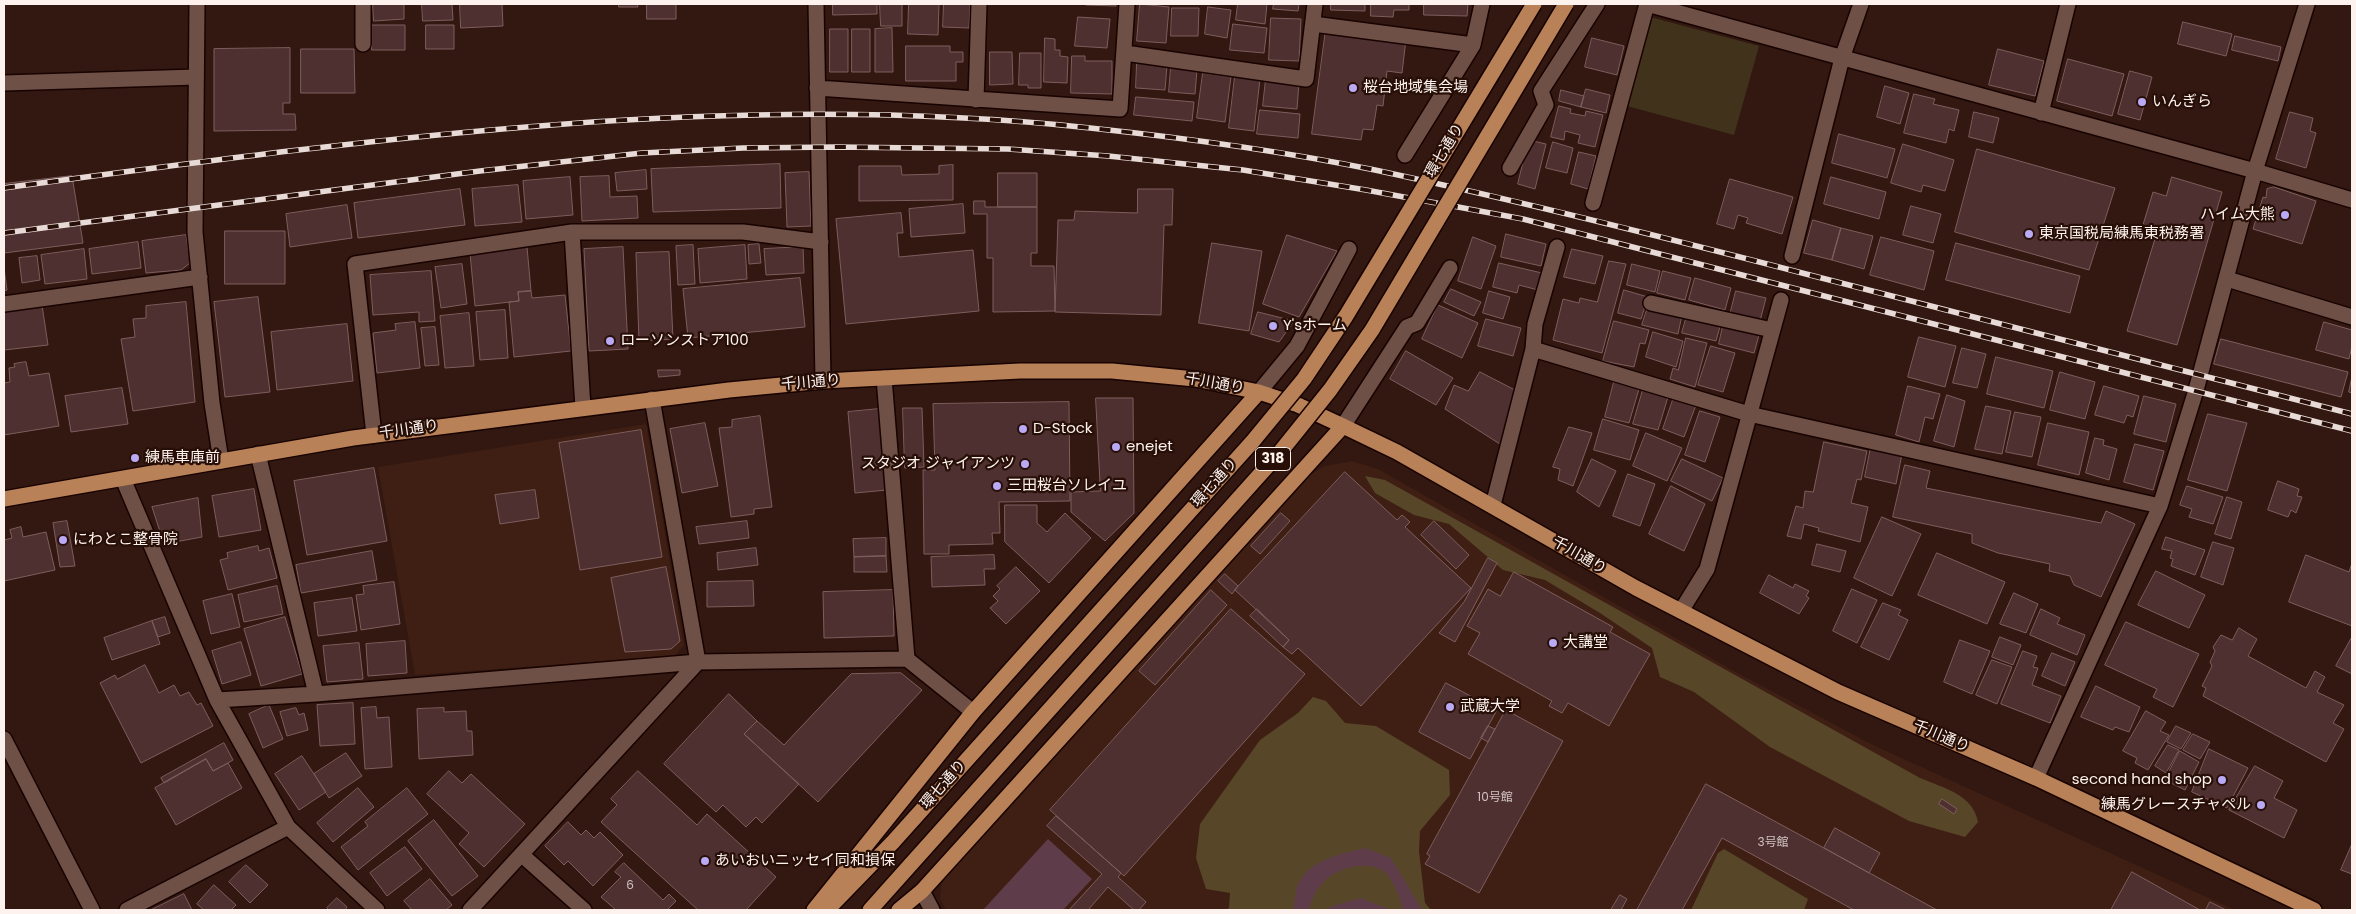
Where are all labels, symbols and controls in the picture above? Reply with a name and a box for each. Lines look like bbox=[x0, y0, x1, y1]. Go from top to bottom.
place label: 桜台地域集会場 bbox=[1363, 79, 1468, 97]
marker: 桜台地域集会場 bbox=[1347, 82, 1359, 94]
place label: いんぎら bbox=[2152, 93, 2212, 111]
marker: いんぎら bbox=[2136, 96, 2148, 108]
street label: 環七通り bbox=[1422, 121, 1468, 181]
place label: ハイム大熊 bbox=[2200, 206, 2275, 224]
marker: ハイム大熊 bbox=[2279, 209, 2291, 221]
place label: 東京国税局練馬東税務署 bbox=[2039, 225, 2204, 243]
marker: 東京国税局練馬東税務署 bbox=[2023, 228, 2035, 240]
place label: Y'sホーム bbox=[1283, 317, 1347, 335]
marker: Y'sホーム bbox=[1267, 320, 1279, 332]
place label: ローソンストア100 bbox=[620, 332, 749, 350]
marker: ローソンストア100 bbox=[604, 335, 616, 347]
street label: 千川通り bbox=[1184, 370, 1246, 398]
street label: 千川通り bbox=[780, 371, 842, 395]
street label: 千川通り bbox=[378, 417, 440, 443]
place label: D-Stock bbox=[1033, 420, 1093, 438]
marker: D-Stock bbox=[1017, 423, 1029, 435]
place label: enejet bbox=[1126, 438, 1173, 456]
marker: enejet bbox=[1110, 441, 1122, 453]
road number: 318 bbox=[1256, 448, 1290, 470]
place label: 練馬車庫前 bbox=[145, 449, 220, 467]
marker: 練馬車庫前 bbox=[129, 452, 141, 464]
place label: スタジオ ジャイアンツ bbox=[861, 455, 1015, 473]
street label: 環七通り bbox=[1188, 455, 1242, 511]
marker: スタジオ ジャイアンツ bbox=[1019, 458, 1031, 470]
place label: 三田桜台ソレイユ bbox=[1007, 477, 1127, 495]
marker: 三田桜台ソレイユ bbox=[991, 480, 1003, 492]
place label: にわとこ整骨院 bbox=[73, 531, 178, 549]
street label: 千川通り bbox=[1549, 533, 1609, 579]
marker: にわとこ整骨院 bbox=[57, 534, 69, 546]
place label: 大講堂 bbox=[1563, 634, 1608, 652]
marker: 大講堂 bbox=[1547, 637, 1559, 649]
place label: 武蔵大学 bbox=[1460, 698, 1520, 716]
marker: 武蔵大学 bbox=[1444, 701, 1456, 713]
street label: 千川通り bbox=[1910, 717, 1972, 757]
street label: 環七通り bbox=[917, 757, 971, 813]
place label: second hand shop bbox=[2072, 771, 2212, 789]
marker: second hand shop bbox=[2216, 774, 2228, 786]
house number: 10号館 bbox=[1477, 791, 1513, 805]
place label: 練馬グレースチャペル bbox=[2101, 796, 2251, 814]
marker: 練馬グレースチャペル bbox=[2255, 799, 2267, 811]
house number: 3号館 bbox=[1757, 836, 1789, 850]
place label: あいおいニッセイ同和損保 bbox=[715, 852, 895, 870]
marker: あいおいニッセイ同和損保 bbox=[699, 855, 711, 867]
house number: 6 bbox=[626, 879, 634, 893]

